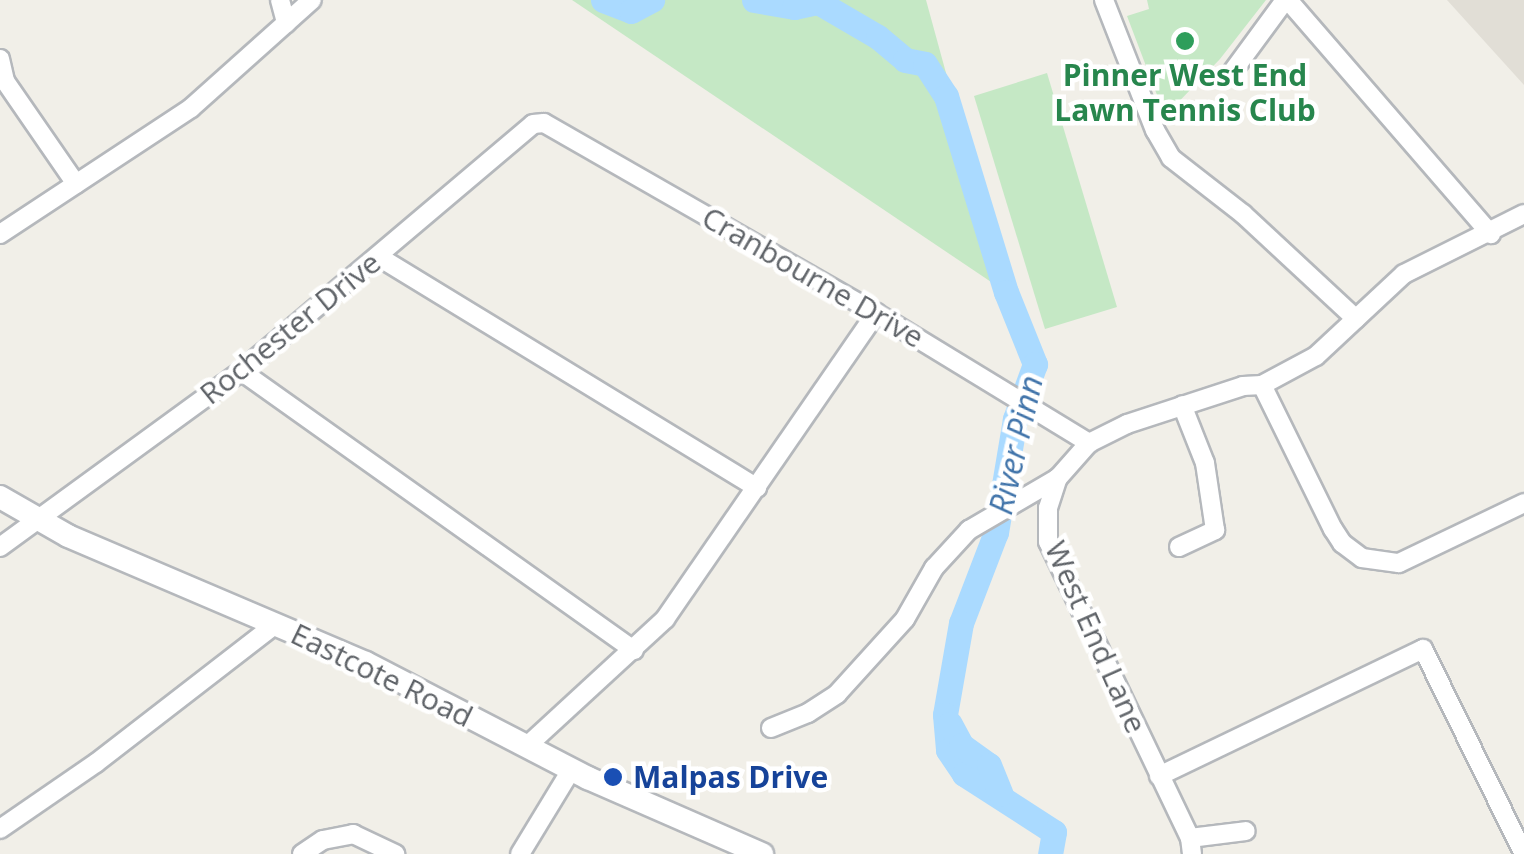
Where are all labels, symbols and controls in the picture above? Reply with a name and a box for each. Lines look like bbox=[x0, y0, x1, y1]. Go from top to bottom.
marker: Pinner West End Lawn Tennis Club bbox=[1174, 30, 1196, 52]
place label: Pinner West End Lawn Tennis Club bbox=[1054, 57, 1316, 128]
street label: Cranbourne Drive bbox=[696, 199, 930, 355]
street label: Rochester Drive bbox=[193, 244, 387, 412]
water label: River Pinn bbox=[981, 372, 1051, 518]
street label: West End Lane bbox=[1038, 536, 1154, 738]
street label: Eastcote Road bbox=[285, 615, 479, 735]
place label: Malpas Drive bbox=[633, 759, 828, 795]
marker: Malpas Drive bbox=[602, 766, 624, 788]

